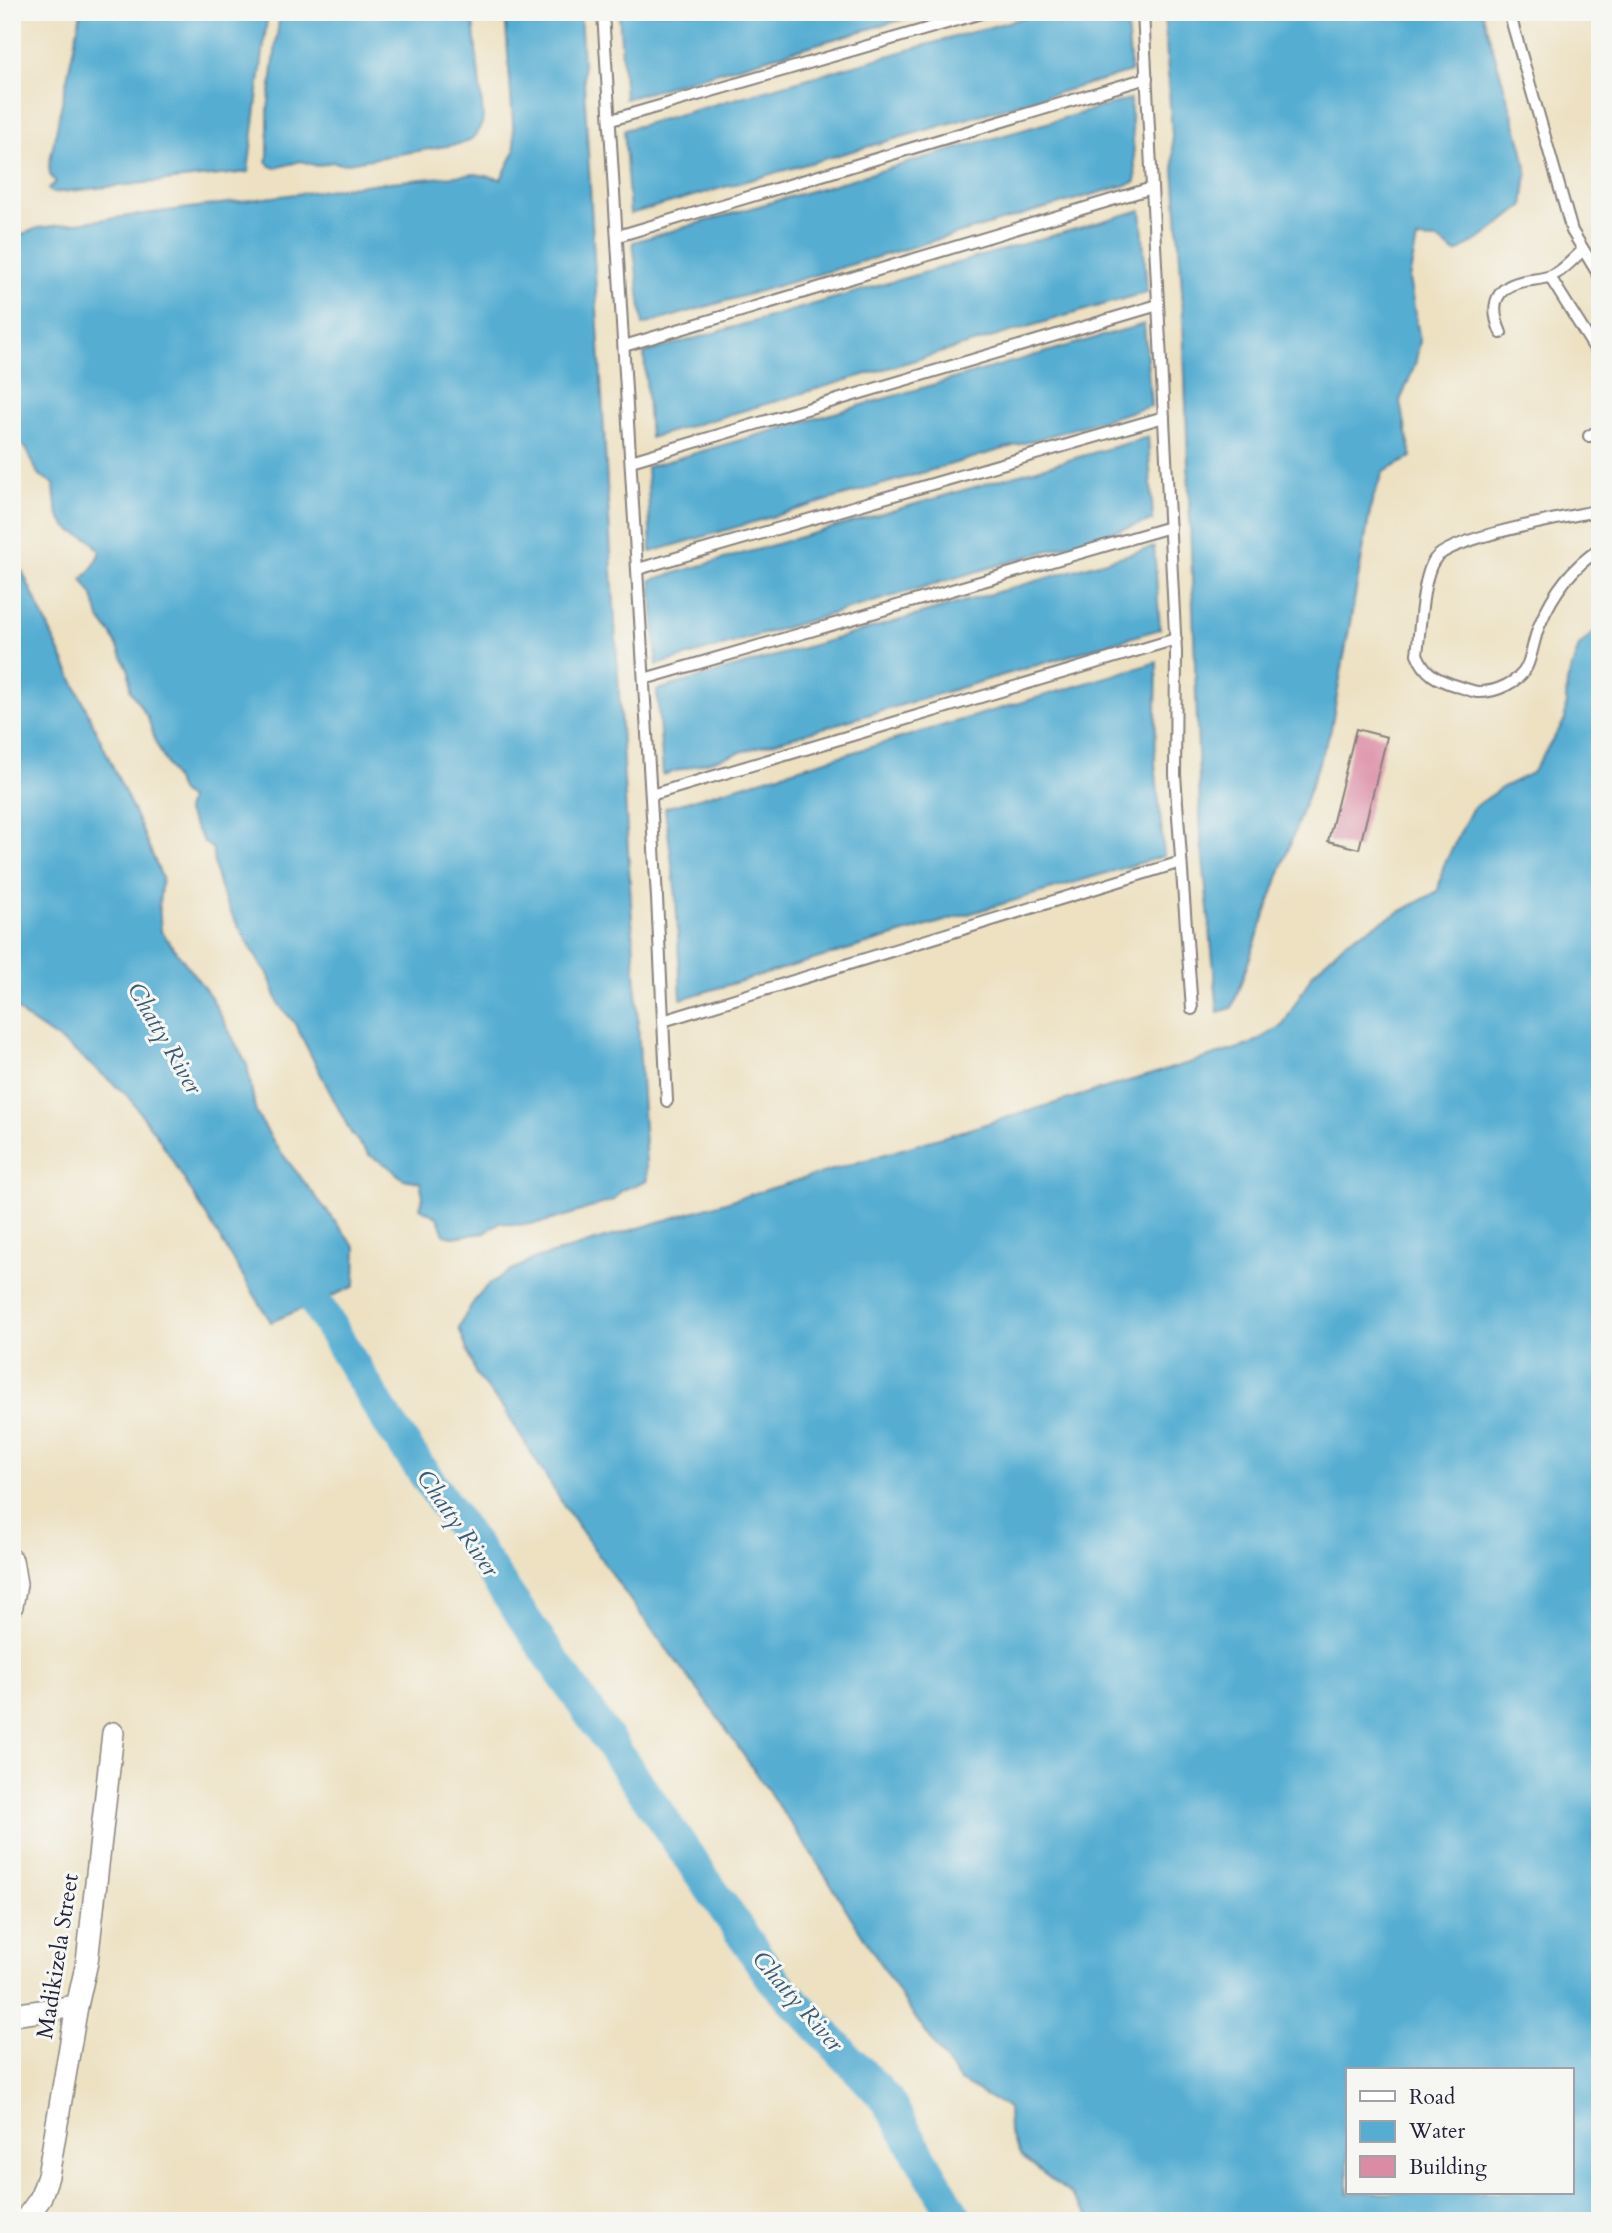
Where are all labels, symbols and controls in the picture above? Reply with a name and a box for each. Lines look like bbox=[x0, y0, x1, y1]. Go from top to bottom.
water label: Chatty River bbox=[119, 976, 210, 1101]
water label: Chatty River bbox=[409, 1463, 507, 1584]
street label: Madikizela Street bbox=[29, 1871, 86, 2041]
water label: Chatty River bbox=[745, 1944, 851, 2060]
legend bbox=[1346, 2068, 1574, 2194]
text: Road bbox=[1409, 2083, 1455, 2112]
text: Water bbox=[1408, 2117, 1465, 2146]
text: Building bbox=[1409, 2153, 1487, 2182]

